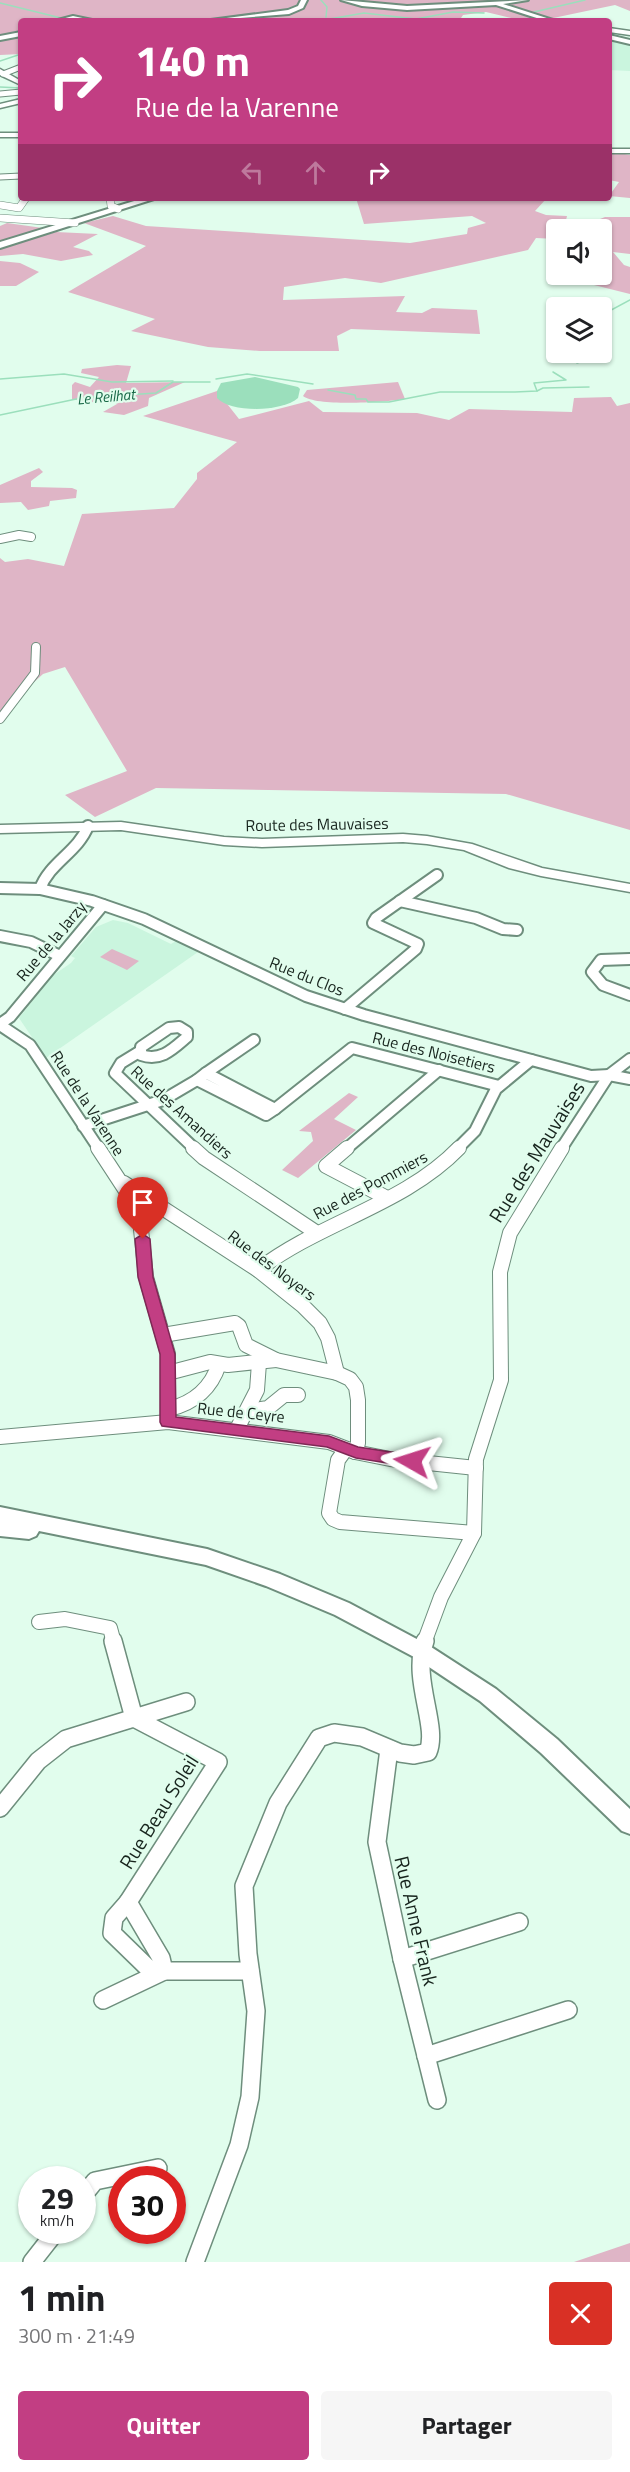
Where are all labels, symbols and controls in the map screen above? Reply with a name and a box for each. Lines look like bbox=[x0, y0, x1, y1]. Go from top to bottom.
text: 140 m bbox=[135, 28, 250, 92]
icon: right bbox=[36, 42, 114, 120]
text: Rue de la Varenne bbox=[135, 86, 339, 127]
icon: left bbox=[236, 156, 269, 189]
icon: ahead bbox=[299, 156, 332, 189]
icon: right bbox=[362, 156, 395, 189]
map controls bbox=[546, 219, 612, 363]
button: sound bbox=[546, 219, 612, 285]
button: layers bbox=[546, 297, 612, 363]
water label: Le Reilhat bbox=[76, 382, 138, 410]
street label: Route des Mauvaises bbox=[245, 811, 389, 837]
street label: Rue de la Jarzy bbox=[10, 895, 92, 986]
street label: Rue du Clos bbox=[266, 950, 348, 1002]
street label: Rue des Noisetiers bbox=[370, 1025, 498, 1079]
street label: Rue de la Varenne bbox=[45, 1046, 131, 1160]
street label: Rue des Amandiers bbox=[126, 1060, 238, 1164]
street label: Rue des Mauvaises bbox=[481, 1075, 593, 1229]
street label: Rue des Pommiers bbox=[308, 1145, 432, 1225]
pin bbox=[117, 1177, 168, 1239]
icon: arrive bbox=[126, 1186, 159, 1219]
street label: Rue des Noyers bbox=[223, 1224, 321, 1306]
street label: Rue de Ceyre bbox=[196, 1395, 286, 1429]
position arrow bbox=[380, 1429, 444, 1493]
street label: Rue Beau Soleil bbox=[111, 1748, 206, 1875]
street label: Rue Anne Frank bbox=[386, 1853, 447, 1989]
speed limit sign: 30 bbox=[108, 2166, 186, 2244]
text: 29 bbox=[40, 2175, 74, 2221]
text: km/h bbox=[40, 2209, 74, 2232]
text: 1 min bbox=[18, 2270, 105, 2325]
button: close bbox=[549, 2282, 612, 2345]
text: 300 m · 21:49 bbox=[18, 2320, 135, 2351]
button: Quitter bbox=[18, 2391, 309, 2460]
button: Partager bbox=[321, 2391, 612, 2460]

